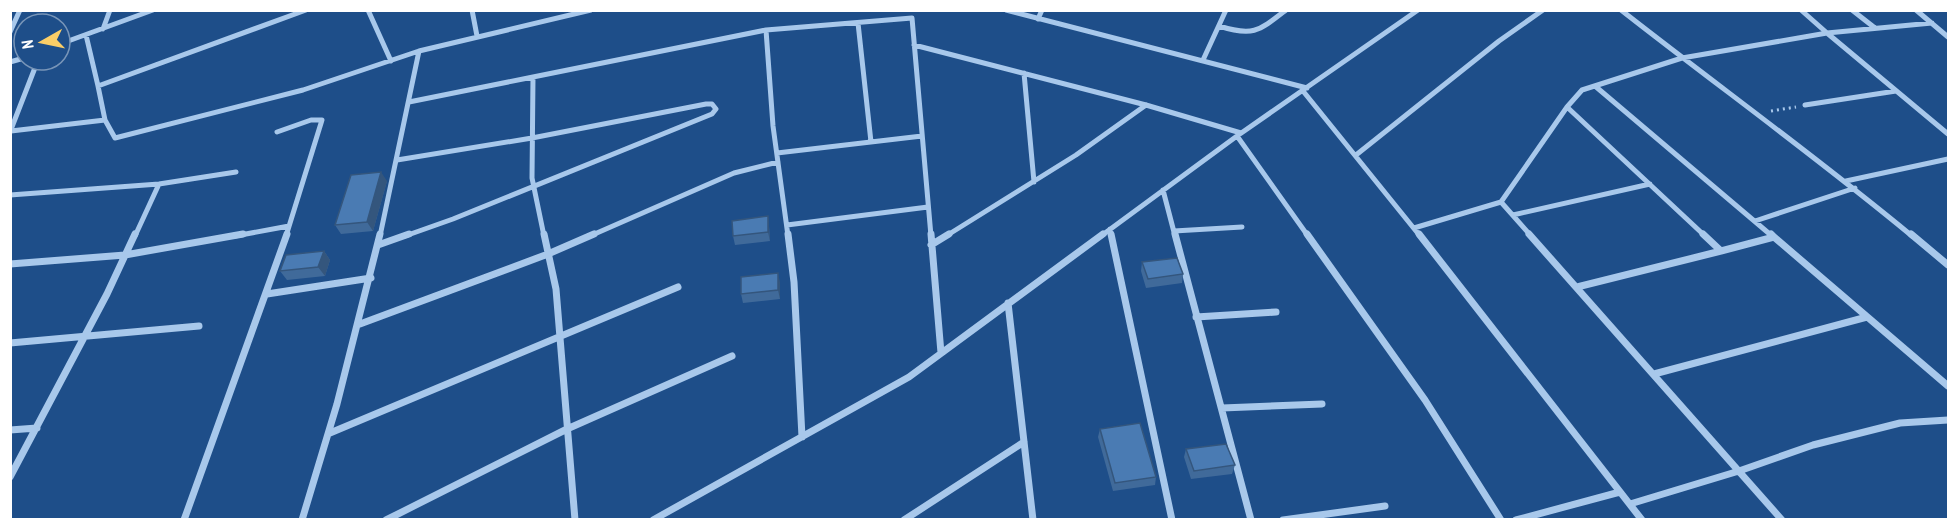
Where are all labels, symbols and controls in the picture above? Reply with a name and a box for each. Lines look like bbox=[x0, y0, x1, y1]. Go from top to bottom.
north arrow bbox=[12, 12, 72, 72]
text: N bbox=[17, 39, 38, 50]

